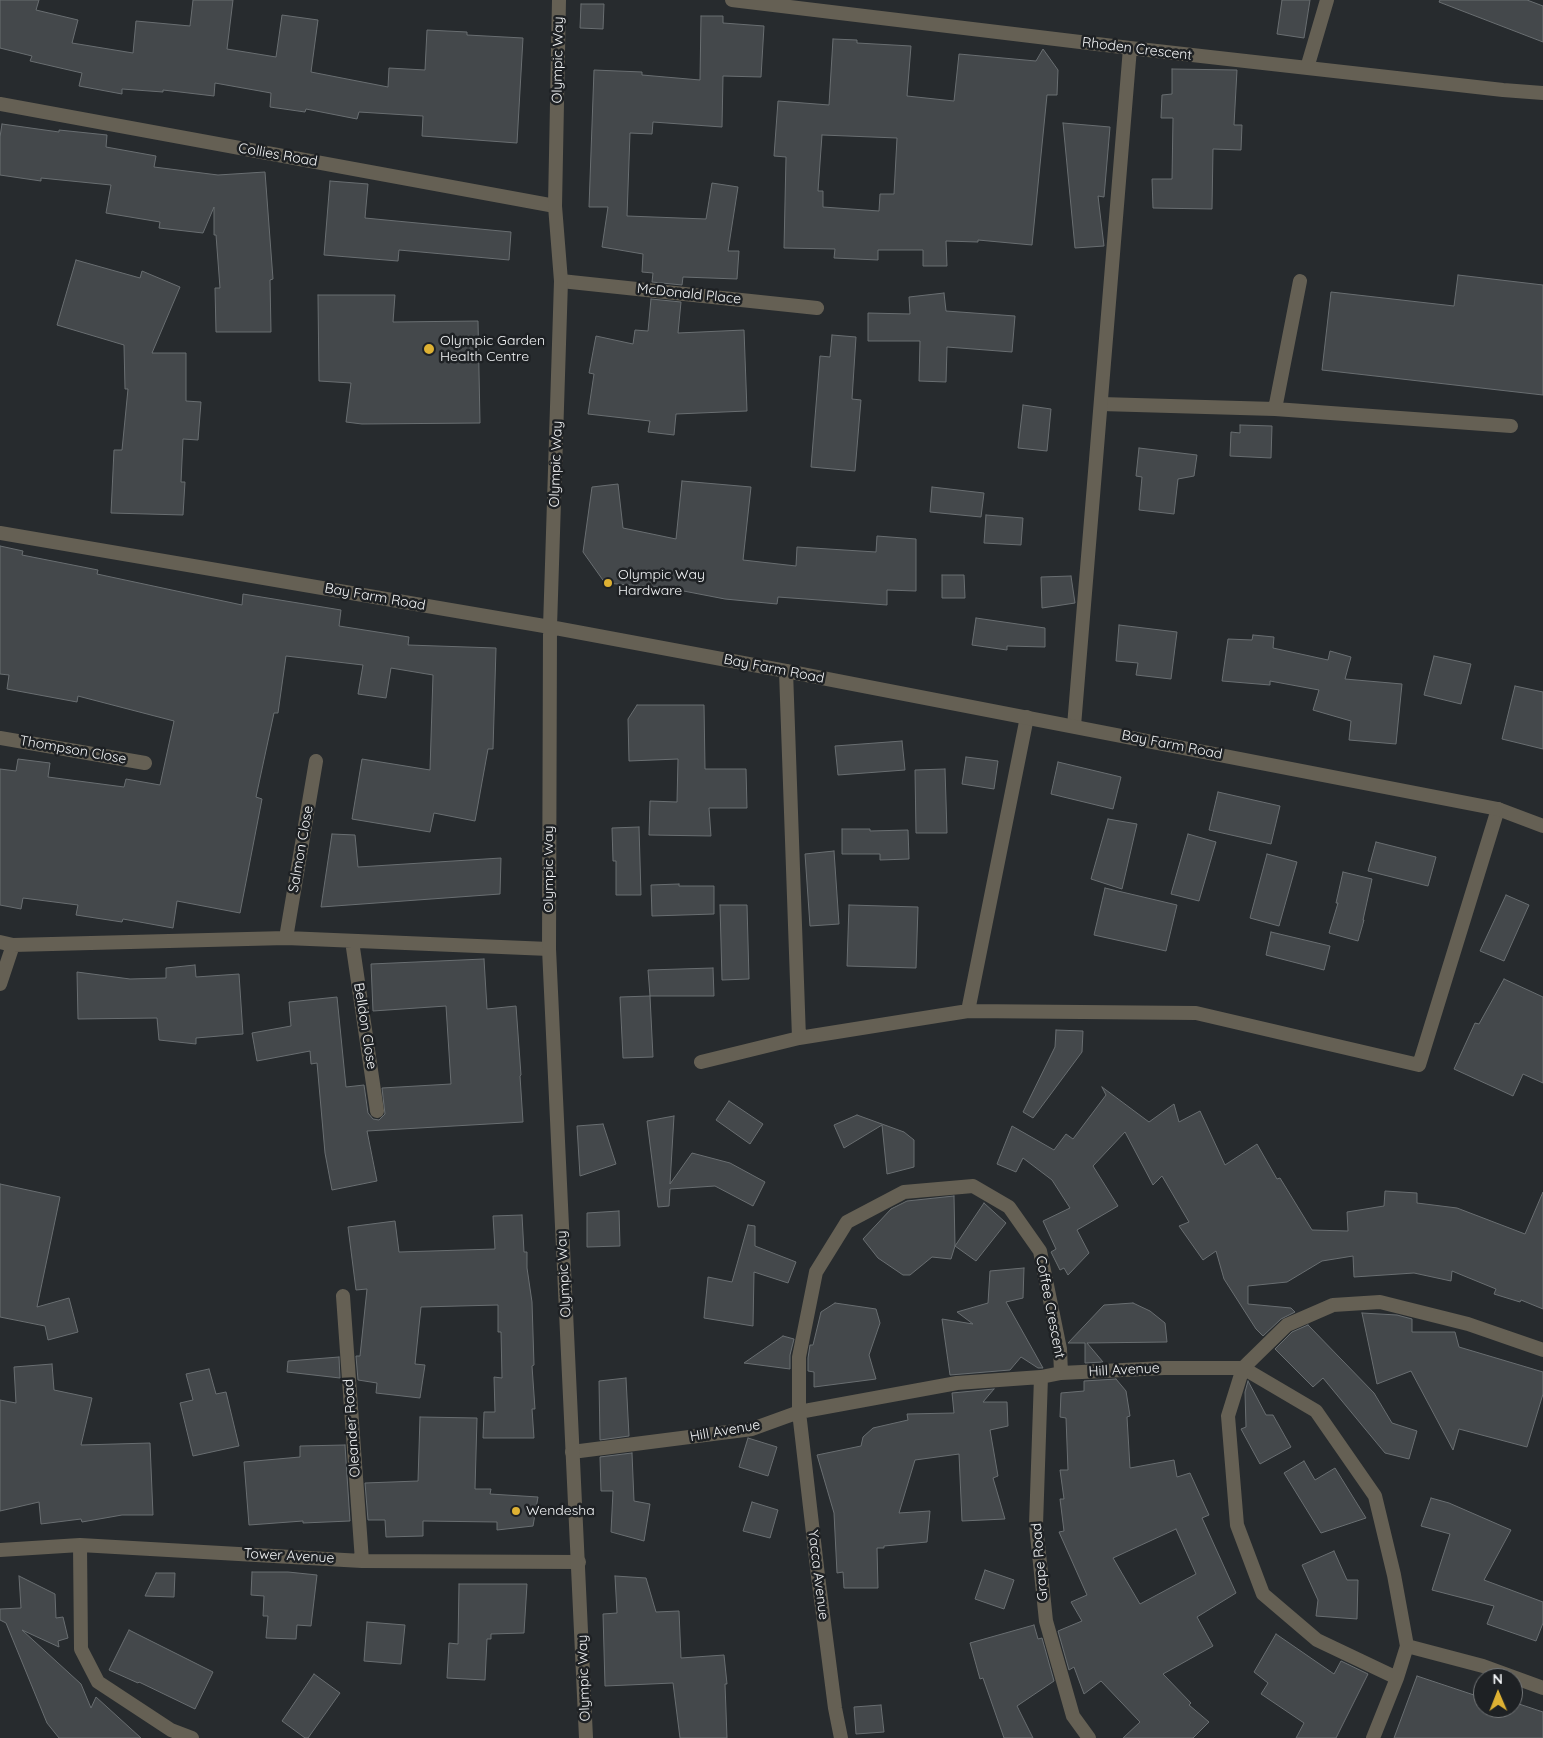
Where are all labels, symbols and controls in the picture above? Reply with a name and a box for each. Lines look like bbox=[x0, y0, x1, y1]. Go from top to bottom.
street label: Olympic Way bbox=[549, 16, 567, 104]
street label: Rhoden Crescent bbox=[1081, 34, 1193, 64]
street label: Collies Road bbox=[237, 140, 319, 170]
street label: McDonald Place bbox=[636, 280, 742, 308]
place label: Olympic Garden Health Centre bbox=[440, 333, 545, 366]
marker: Olympic Garden Health Centre bbox=[422, 342, 436, 356]
street label: Olympic Way bbox=[546, 420, 566, 508]
place label: Olympic Way Hardware bbox=[618, 567, 705, 600]
marker: Olympic Way Hardware bbox=[602, 577, 614, 589]
street label: Bay Farm Road bbox=[323, 580, 427, 614]
street label: Bay Farm Road bbox=[722, 651, 826, 687]
street label: Bay Farm Road bbox=[1120, 727, 1224, 763]
street label: Thompson Close bbox=[18, 732, 128, 768]
street label: Salmon Close bbox=[285, 804, 317, 894]
street label: Olympic Way bbox=[541, 826, 557, 912]
street label: Belldon Close bbox=[350, 982, 380, 1070]
street label: Olympic Way bbox=[553, 1230, 575, 1318]
street label: Coffee Crescent bbox=[1032, 1254, 1068, 1360]
street label: Hill Avenue bbox=[1088, 1360, 1160, 1380]
street label: Oleander Road bbox=[340, 1378, 364, 1478]
street label: Hill Avenue bbox=[688, 1417, 762, 1445]
place label: Wendesha bbox=[526, 1503, 595, 1519]
marker: Wendesha bbox=[510, 1505, 522, 1517]
street label: Grape Road bbox=[1028, 1522, 1052, 1602]
street label: Yacca Avenue bbox=[804, 1529, 832, 1621]
street label: Tower Avenue bbox=[243, 1545, 335, 1567]
street label: Olympic Way bbox=[574, 1634, 594, 1722]
north arrow bbox=[1473, 1668, 1523, 1718]
text: N bbox=[1492, 1670, 1503, 1688]

